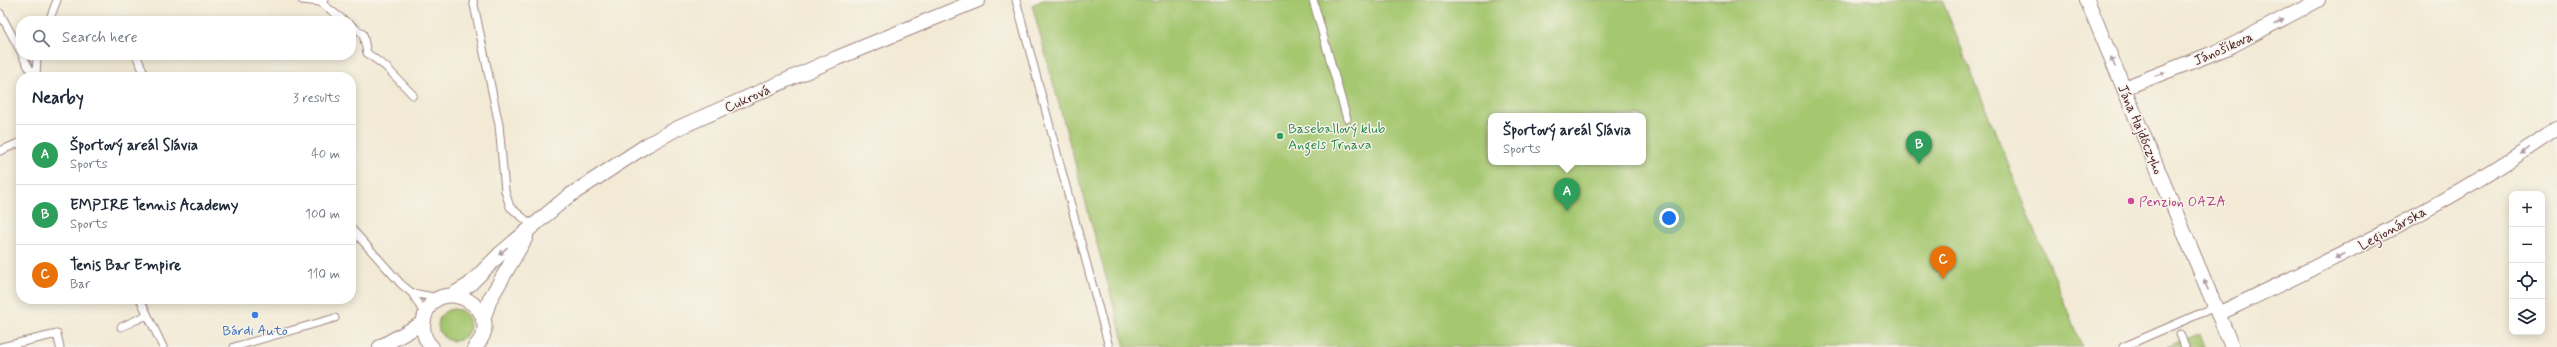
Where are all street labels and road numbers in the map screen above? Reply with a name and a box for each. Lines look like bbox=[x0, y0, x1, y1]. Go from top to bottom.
street label: Jánošíkova bbox=[2191, 28, 2256, 70]
street label: Cukrová bbox=[722, 81, 773, 117]
street label: Jána Hajdóczyho bbox=[2113, 82, 2167, 177]
street label: Legionárska bbox=[2355, 203, 2430, 257]

